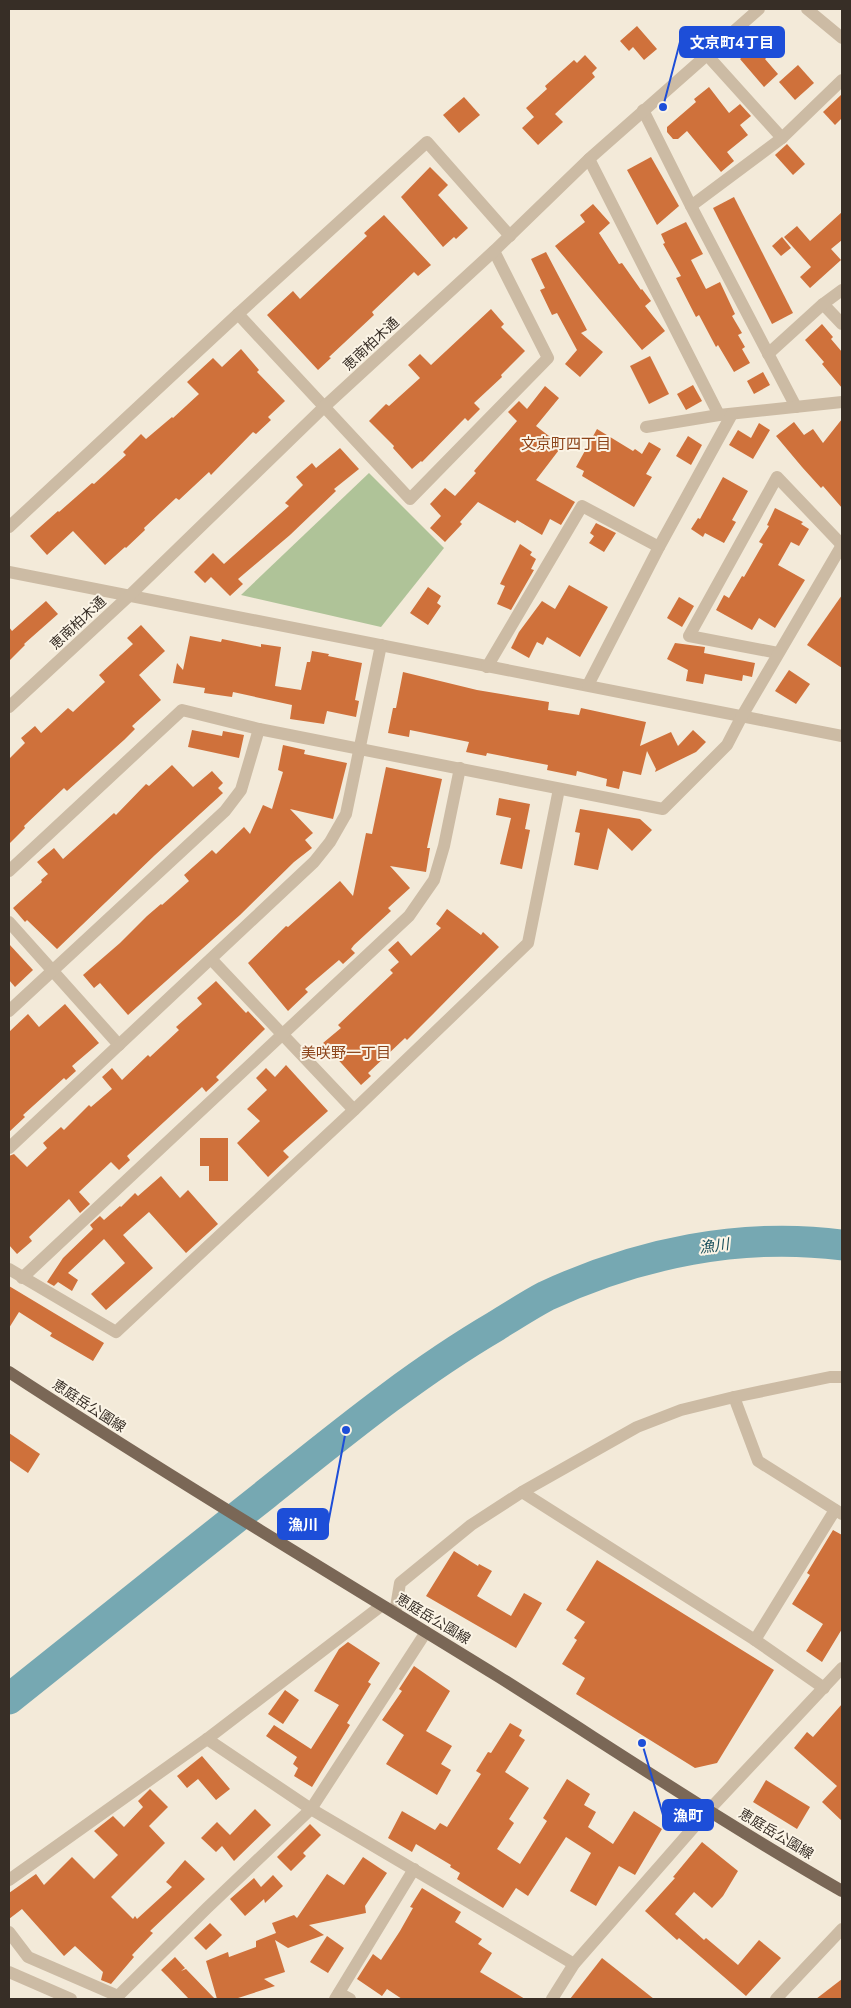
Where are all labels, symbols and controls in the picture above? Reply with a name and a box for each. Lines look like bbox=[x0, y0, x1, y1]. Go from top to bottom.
callout: 文京町4丁目 bbox=[680, 27, 784, 57]
text: 文京町4丁目 bbox=[690, 33, 774, 53]
street label: 恵南柏木通 bbox=[339, 313, 403, 375]
district label: 文京町四丁目 bbox=[521, 434, 611, 454]
street label: 恵南柏木通 bbox=[46, 592, 110, 654]
district label: 美咲野一丁目 bbox=[301, 1043, 391, 1063]
water label: 漁川 bbox=[698, 1234, 732, 1258]
street label: 恵庭岳公園線 bbox=[49, 1375, 129, 1437]
callout: 漁川 bbox=[278, 1509, 328, 1539]
text: 漁川 bbox=[288, 1515, 318, 1535]
street label: 恵庭岳公園線 bbox=[392, 1589, 474, 1649]
callout: 漁町 bbox=[663, 1800, 713, 1830]
street label: 恵庭岳公園線 bbox=[735, 1804, 817, 1864]
text: 漁町 bbox=[673, 1806, 703, 1826]

